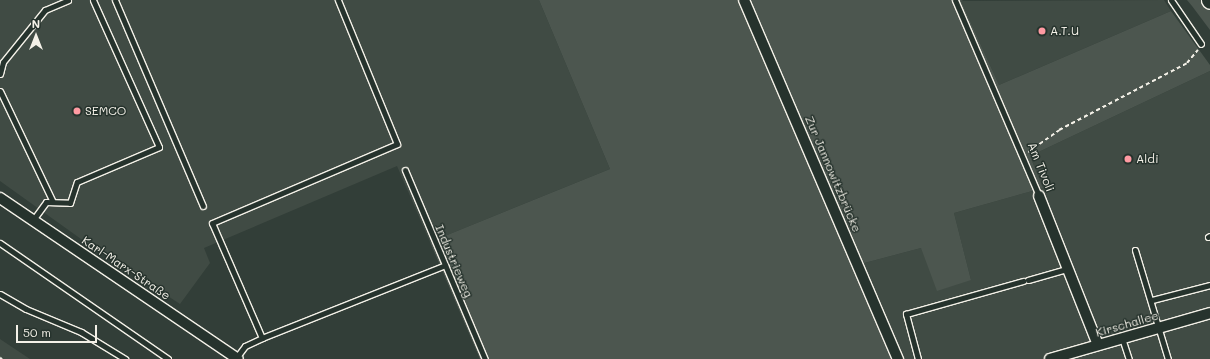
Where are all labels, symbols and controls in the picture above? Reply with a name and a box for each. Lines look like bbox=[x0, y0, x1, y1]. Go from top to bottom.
north arrow bbox=[16, 16, 56, 56]
text: N bbox=[32, 16, 40, 31]
place label: A.T.U bbox=[1050, 24, 1079, 38]
marker: A.T.U bbox=[1037, 26, 1047, 36]
place label: SEMCO bbox=[85, 104, 126, 118]
marker: SEMCO bbox=[72, 106, 82, 116]
street label: Zur Jannowitzbrücke bbox=[802, 114, 864, 234]
street label: Am Tivoli bbox=[1025, 140, 1057, 194]
place label: Aldi bbox=[1136, 152, 1159, 166]
marker: Aldi bbox=[1123, 154, 1133, 164]
street label: Industrieweg bbox=[432, 222, 476, 300]
street label: Karl-Marx-Straße bbox=[79, 233, 173, 303]
street label: Kirschallee bbox=[1094, 308, 1160, 340]
scale bar bbox=[18, 317, 99, 343]
text: 50 m bbox=[23, 324, 51, 340]

